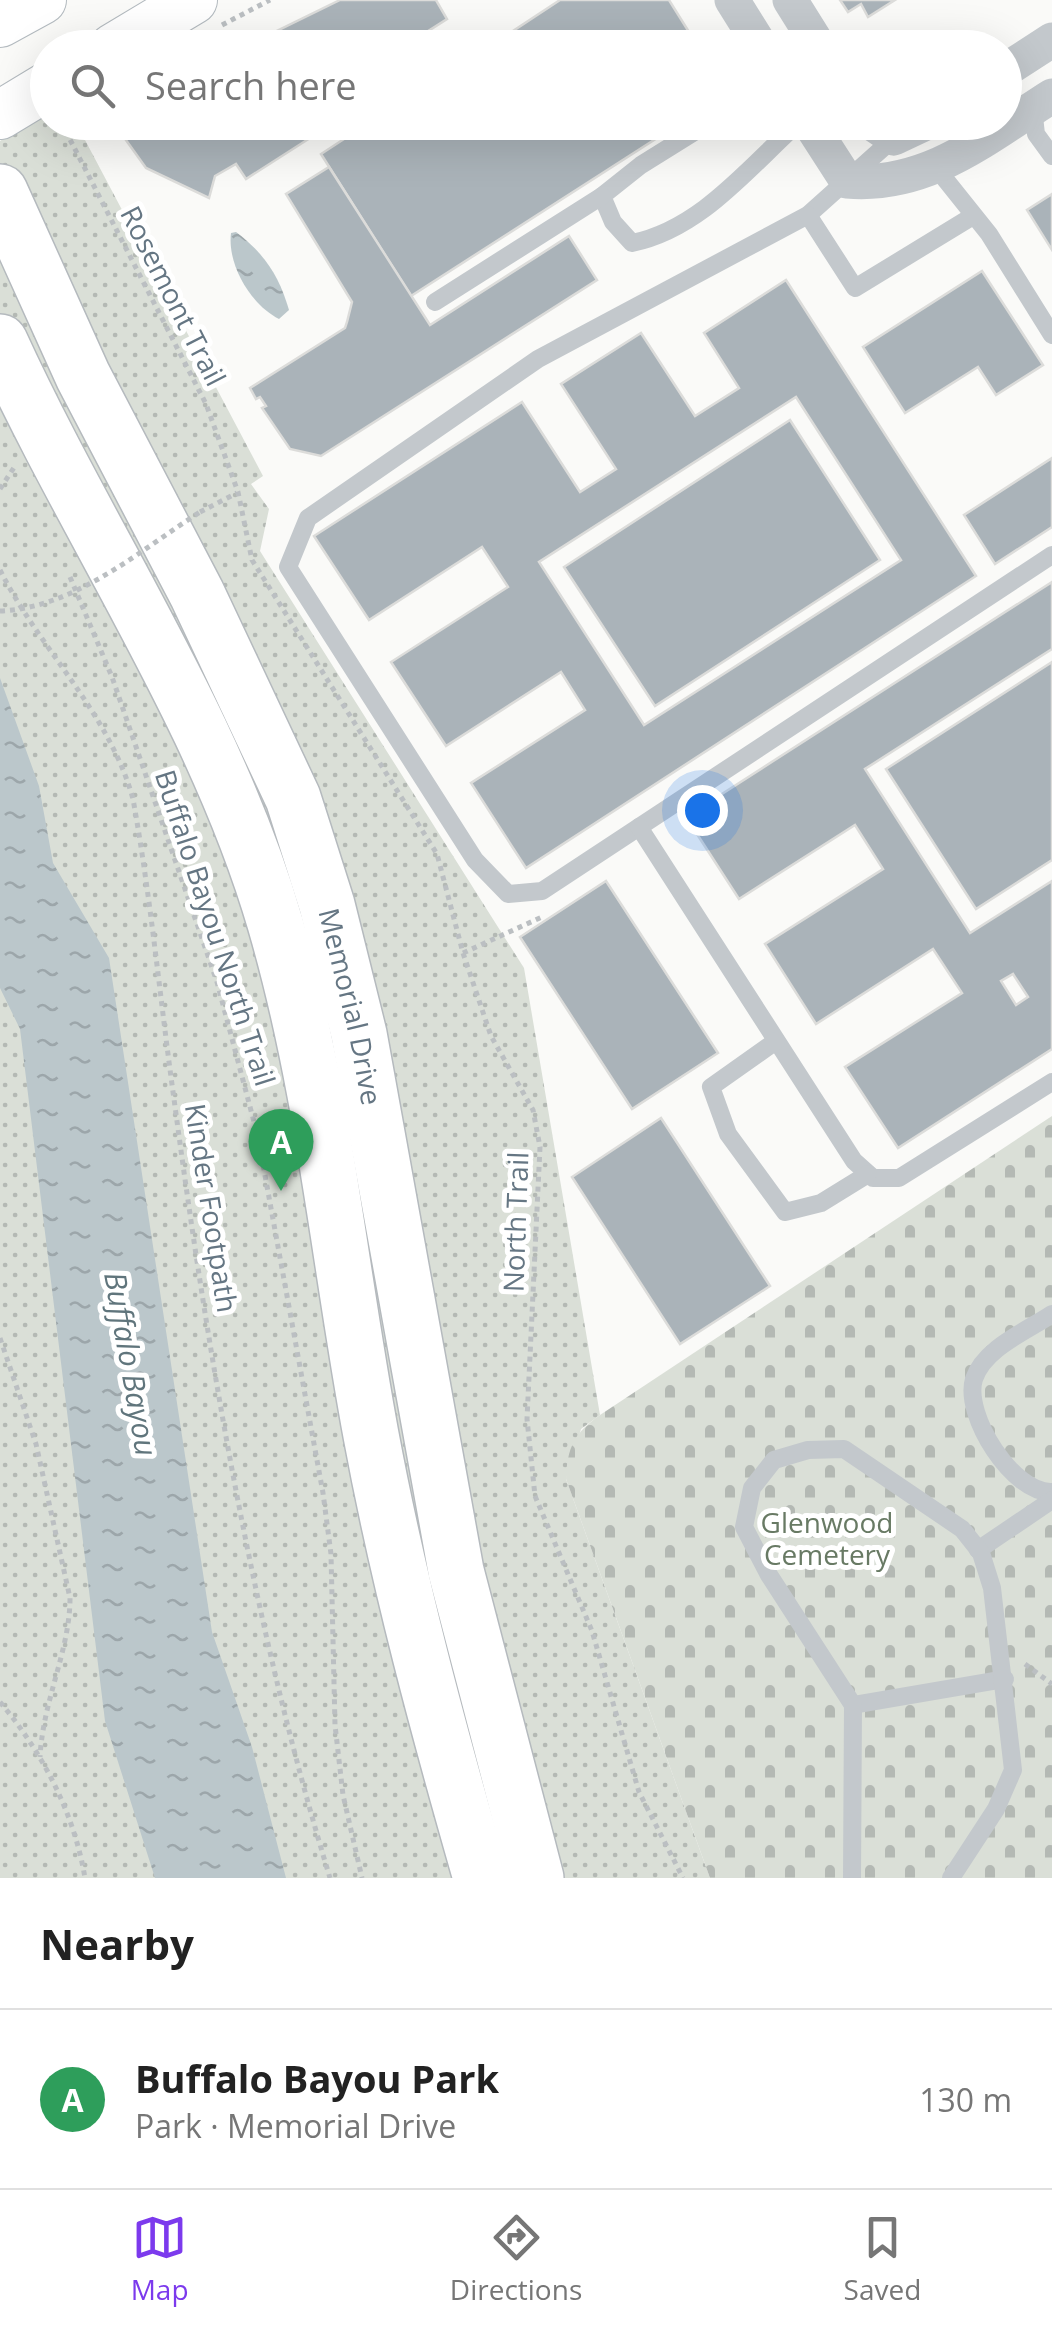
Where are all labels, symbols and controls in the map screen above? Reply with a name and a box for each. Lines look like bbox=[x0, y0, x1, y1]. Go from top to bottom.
search box bbox=[30, 30, 1022, 140]
icon: search bbox=[65, 58, 120, 113]
text: Search here bbox=[145, 59, 357, 111]
street label: Rosemont Trail bbox=[112, 199, 236, 392]
street label: Buffalo Bayou North Trail bbox=[147, 765, 285, 1091]
your location bbox=[677, 785, 728, 836]
street label: Memorial Drive bbox=[311, 904, 391, 1108]
street label: Kinder Footpath bbox=[177, 1101, 247, 1315]
pin: A bbox=[248, 1108, 314, 1191]
street label: North Trail bbox=[494, 1151, 536, 1293]
water label: Buffalo Bayou bbox=[95, 1268, 168, 1459]
park label: Glenwood Cemetery bbox=[761, 1503, 893, 1573]
text: Nearby bbox=[40, 1915, 194, 1972]
text: Buffalo Bayou Park bbox=[135, 2052, 499, 2104]
text: A bbox=[61, 2078, 84, 2121]
text: 130 m bbox=[919, 2078, 1012, 2121]
text: Park · Memorial Drive bbox=[135, 2104, 456, 2147]
tab: Map bbox=[131, 2210, 189, 2308]
tab: Directions bbox=[450, 2210, 582, 2308]
tab: Saved bbox=[844, 2210, 921, 2308]

